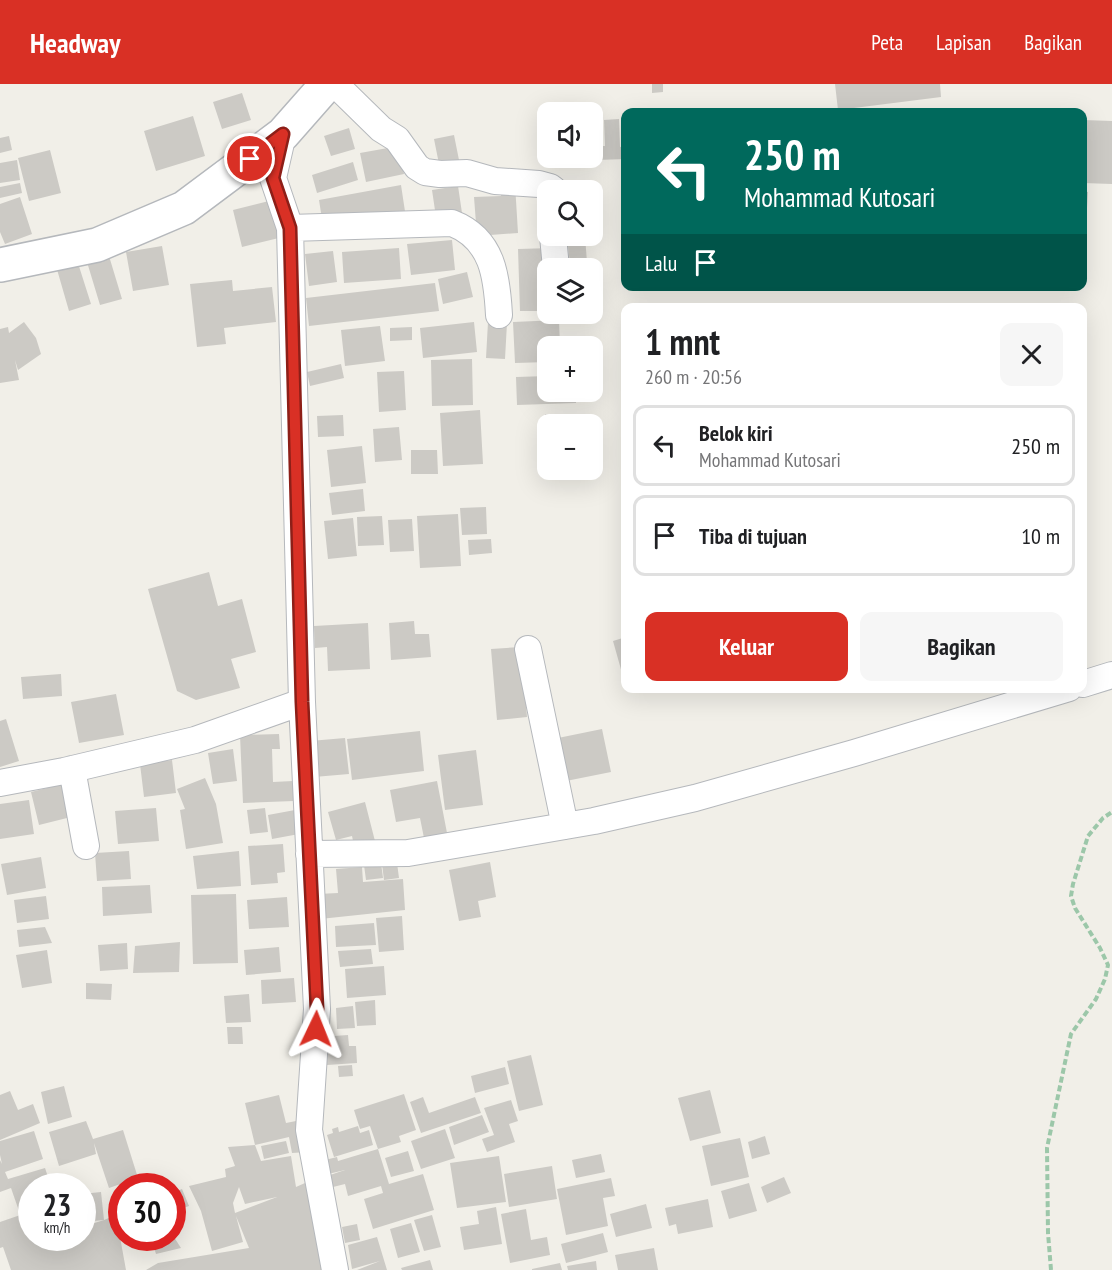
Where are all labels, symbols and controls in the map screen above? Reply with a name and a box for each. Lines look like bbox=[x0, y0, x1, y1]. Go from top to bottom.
text: Headway bbox=[30, 24, 120, 61]
text: Peta bbox=[871, 29, 903, 56]
text: Lapisan bbox=[936, 29, 991, 56]
text: Bagikan bbox=[1024, 29, 1082, 56]
map controls bbox=[537, 102, 603, 480]
button: sound bbox=[537, 102, 603, 168]
text: 250 m bbox=[744, 127, 841, 182]
icon: left bbox=[645, 132, 723, 210]
pin bbox=[224, 133, 275, 184]
icon: arrive bbox=[233, 142, 266, 175]
button: search bbox=[537, 180, 603, 246]
text: Mohammad Kutosari bbox=[744, 180, 935, 214]
icon: arrive bbox=[689, 246, 722, 279]
text: Lalu bbox=[645, 249, 677, 277]
button: layers bbox=[537, 258, 603, 324]
text: 1 mnt bbox=[645, 318, 720, 365]
button: close bbox=[1000, 323, 1063, 386]
button: + bbox=[537, 336, 603, 402]
text: 260 m · 20:56 bbox=[645, 364, 742, 390]
button: − bbox=[537, 414, 603, 480]
text: Belok kiri bbox=[699, 419, 773, 447]
icon: left bbox=[648, 429, 681, 462]
text: 250 m bbox=[1011, 432, 1060, 460]
text: Mohammad Kutosari bbox=[699, 447, 841, 473]
icon: arrive bbox=[648, 519, 681, 552]
text: Tiba di tujuan bbox=[699, 522, 807, 550]
text: 10 m bbox=[1021, 522, 1060, 550]
button: Keluar bbox=[645, 612, 848, 681]
button: Bagikan bbox=[860, 612, 1063, 681]
position arrow bbox=[284, 997, 348, 1061]
speed limit sign: 30 bbox=[108, 1173, 186, 1251]
text: 23 bbox=[43, 1185, 71, 1224]
text: km/h bbox=[44, 1218, 70, 1237]

